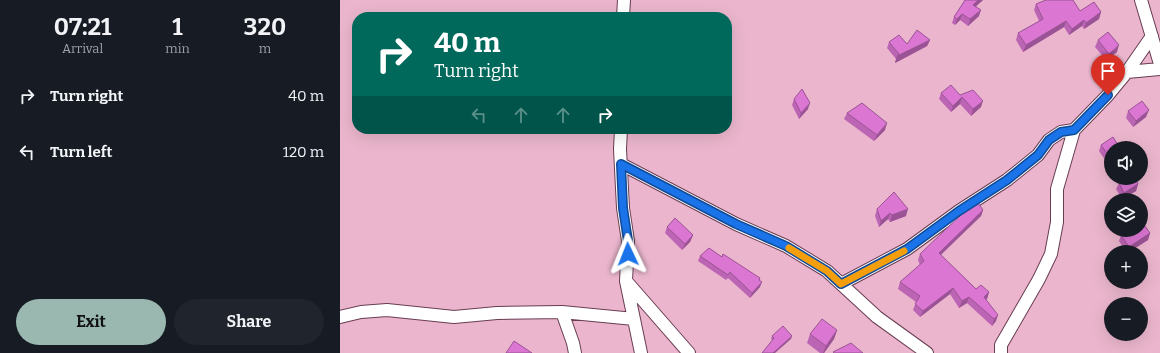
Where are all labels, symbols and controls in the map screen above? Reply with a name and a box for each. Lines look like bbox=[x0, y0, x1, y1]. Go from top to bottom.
text: 07:21 bbox=[54, 13, 111, 41]
text: 1 bbox=[172, 13, 183, 41]
text: 320 bbox=[244, 13, 286, 41]
text: 40 m bbox=[434, 26, 501, 59]
icon: right bbox=[368, 28, 420, 80]
text: Arrival bbox=[62, 41, 103, 56]
text: min bbox=[165, 41, 190, 56]
text: m bbox=[259, 41, 271, 56]
pin bbox=[1091, 54, 1125, 95]
text: Turn right bbox=[434, 60, 519, 82]
icon: arrive bbox=[1097, 60, 1119, 82]
icon: right bbox=[16, 85, 38, 107]
text: Turn right bbox=[50, 87, 123, 105]
text: 40 m bbox=[288, 87, 324, 105]
icon: left bbox=[468, 104, 490, 126]
icon: ahead bbox=[510, 104, 532, 126]
icon: ahead bbox=[552, 104, 574, 126]
icon: right bbox=[594, 104, 616, 126]
icon: left bbox=[16, 141, 38, 163]
map controls bbox=[1104, 141, 1148, 341]
button: sound bbox=[1104, 141, 1148, 185]
text: Turn left bbox=[50, 143, 112, 161]
text: 120 m bbox=[283, 143, 324, 161]
button: layers bbox=[1104, 193, 1148, 237]
position arrow bbox=[607, 233, 649, 275]
button: + bbox=[1104, 245, 1148, 289]
button: − bbox=[1104, 297, 1148, 341]
button: Exit bbox=[16, 299, 166, 345]
button: Share bbox=[174, 299, 324, 345]

